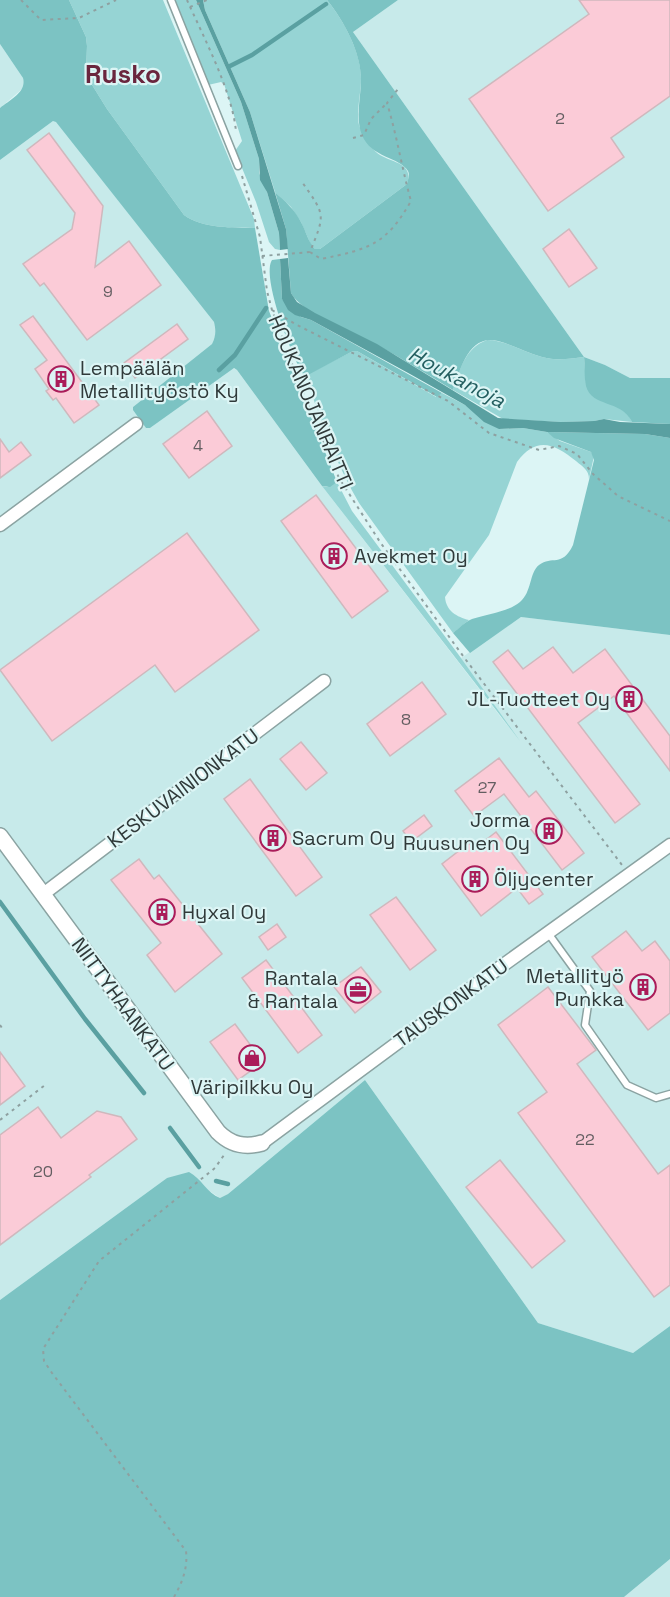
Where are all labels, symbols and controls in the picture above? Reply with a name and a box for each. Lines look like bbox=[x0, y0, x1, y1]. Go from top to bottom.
district label: Rusko bbox=[85, 57, 161, 91]
house number: 2 bbox=[555, 108, 565, 129]
house number: 9 bbox=[103, 281, 113, 302]
street label: HOUKANOJANRAITTI bbox=[263, 311, 359, 493]
water label: Houkanoja bbox=[404, 340, 511, 414]
place label: Lempäälän Metallityöstö Ky bbox=[80, 355, 239, 404]
building icon: Lempäälän Metallityöstö Ky bbox=[46, 364, 76, 394]
house number: 4 bbox=[193, 435, 203, 456]
building icon: Avekmet Oy bbox=[319, 541, 349, 571]
place label: Avekmet Oy bbox=[354, 543, 468, 569]
building icon: JL-Tuotteet Oy bbox=[614, 684, 644, 714]
place label: JL-Tuotteet Oy bbox=[467, 686, 610, 712]
house number: 8 bbox=[401, 709, 411, 730]
street label: KESKUVAINIONKATU bbox=[102, 722, 264, 854]
house number: 27 bbox=[478, 777, 496, 798]
place label: Jorma Ruusunen Oy bbox=[403, 807, 530, 856]
building icon: Jorma Ruusunen Oy bbox=[534, 816, 564, 846]
building icon: Sacrum Oy bbox=[258, 823, 288, 853]
place label: Sacrum Oy bbox=[292, 825, 395, 851]
building icon: Öljycenter bbox=[460, 864, 490, 894]
place label: Öljycenter bbox=[494, 866, 593, 892]
building icon: Hyxal Oy bbox=[147, 897, 177, 927]
place label: Hyxal Oy bbox=[182, 899, 266, 925]
street label: NIITTYHAANKATU bbox=[66, 932, 180, 1076]
street label: TAUSKONKATU bbox=[389, 953, 513, 1053]
place label: Metallityö Punkka bbox=[526, 963, 624, 1012]
place label: Rantala & Rantala bbox=[248, 965, 338, 1014]
building icon: Metallityö Punkka bbox=[628, 972, 658, 1002]
office icon: Rantala & Rantala bbox=[343, 975, 373, 1005]
shop icon: Väripilkku Oy bbox=[237, 1043, 267, 1073]
place label: Väripilkku Oy bbox=[191, 1074, 313, 1100]
house number: 22 bbox=[575, 1129, 595, 1150]
house number: 20 bbox=[33, 1161, 53, 1182]

